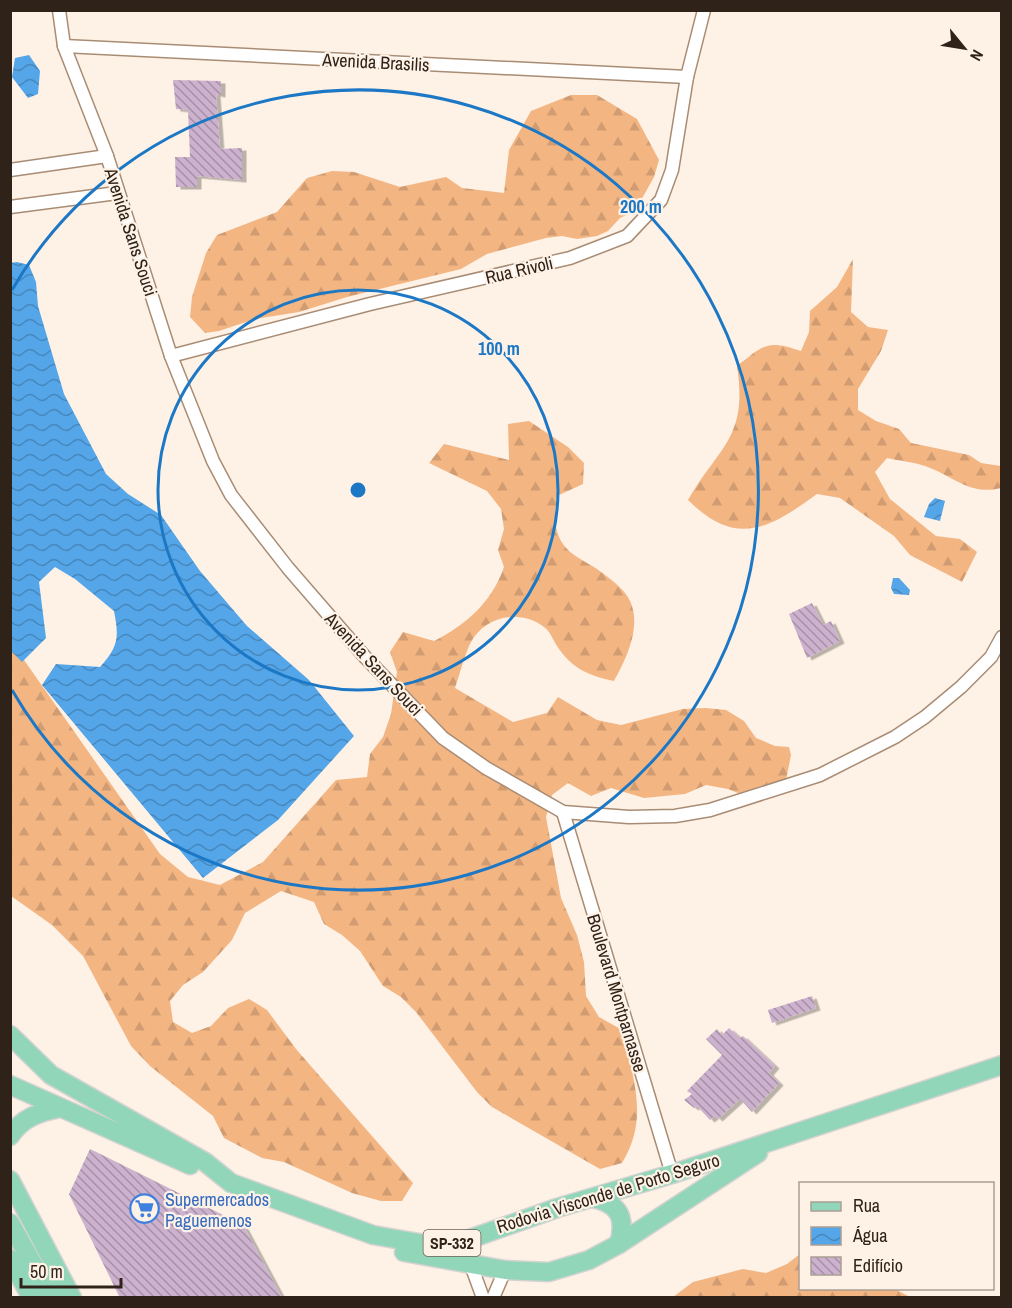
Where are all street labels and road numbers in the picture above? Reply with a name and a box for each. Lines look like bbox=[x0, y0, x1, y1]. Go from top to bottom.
street label: Avenida Brasilis bbox=[321, 47, 430, 77]
street label: Avenida Sans Souci bbox=[98, 164, 164, 299]
street label: Rua Rivoli bbox=[483, 250, 555, 290]
street label: Avenida Sans Souci bbox=[319, 606, 429, 721]
street label: Boulevard Montparnasse bbox=[581, 911, 653, 1075]
street label: Rodovia Visconde de Porto Seguro bbox=[493, 1147, 723, 1239]
road number: SP-332 bbox=[424, 1230, 480, 1256]

